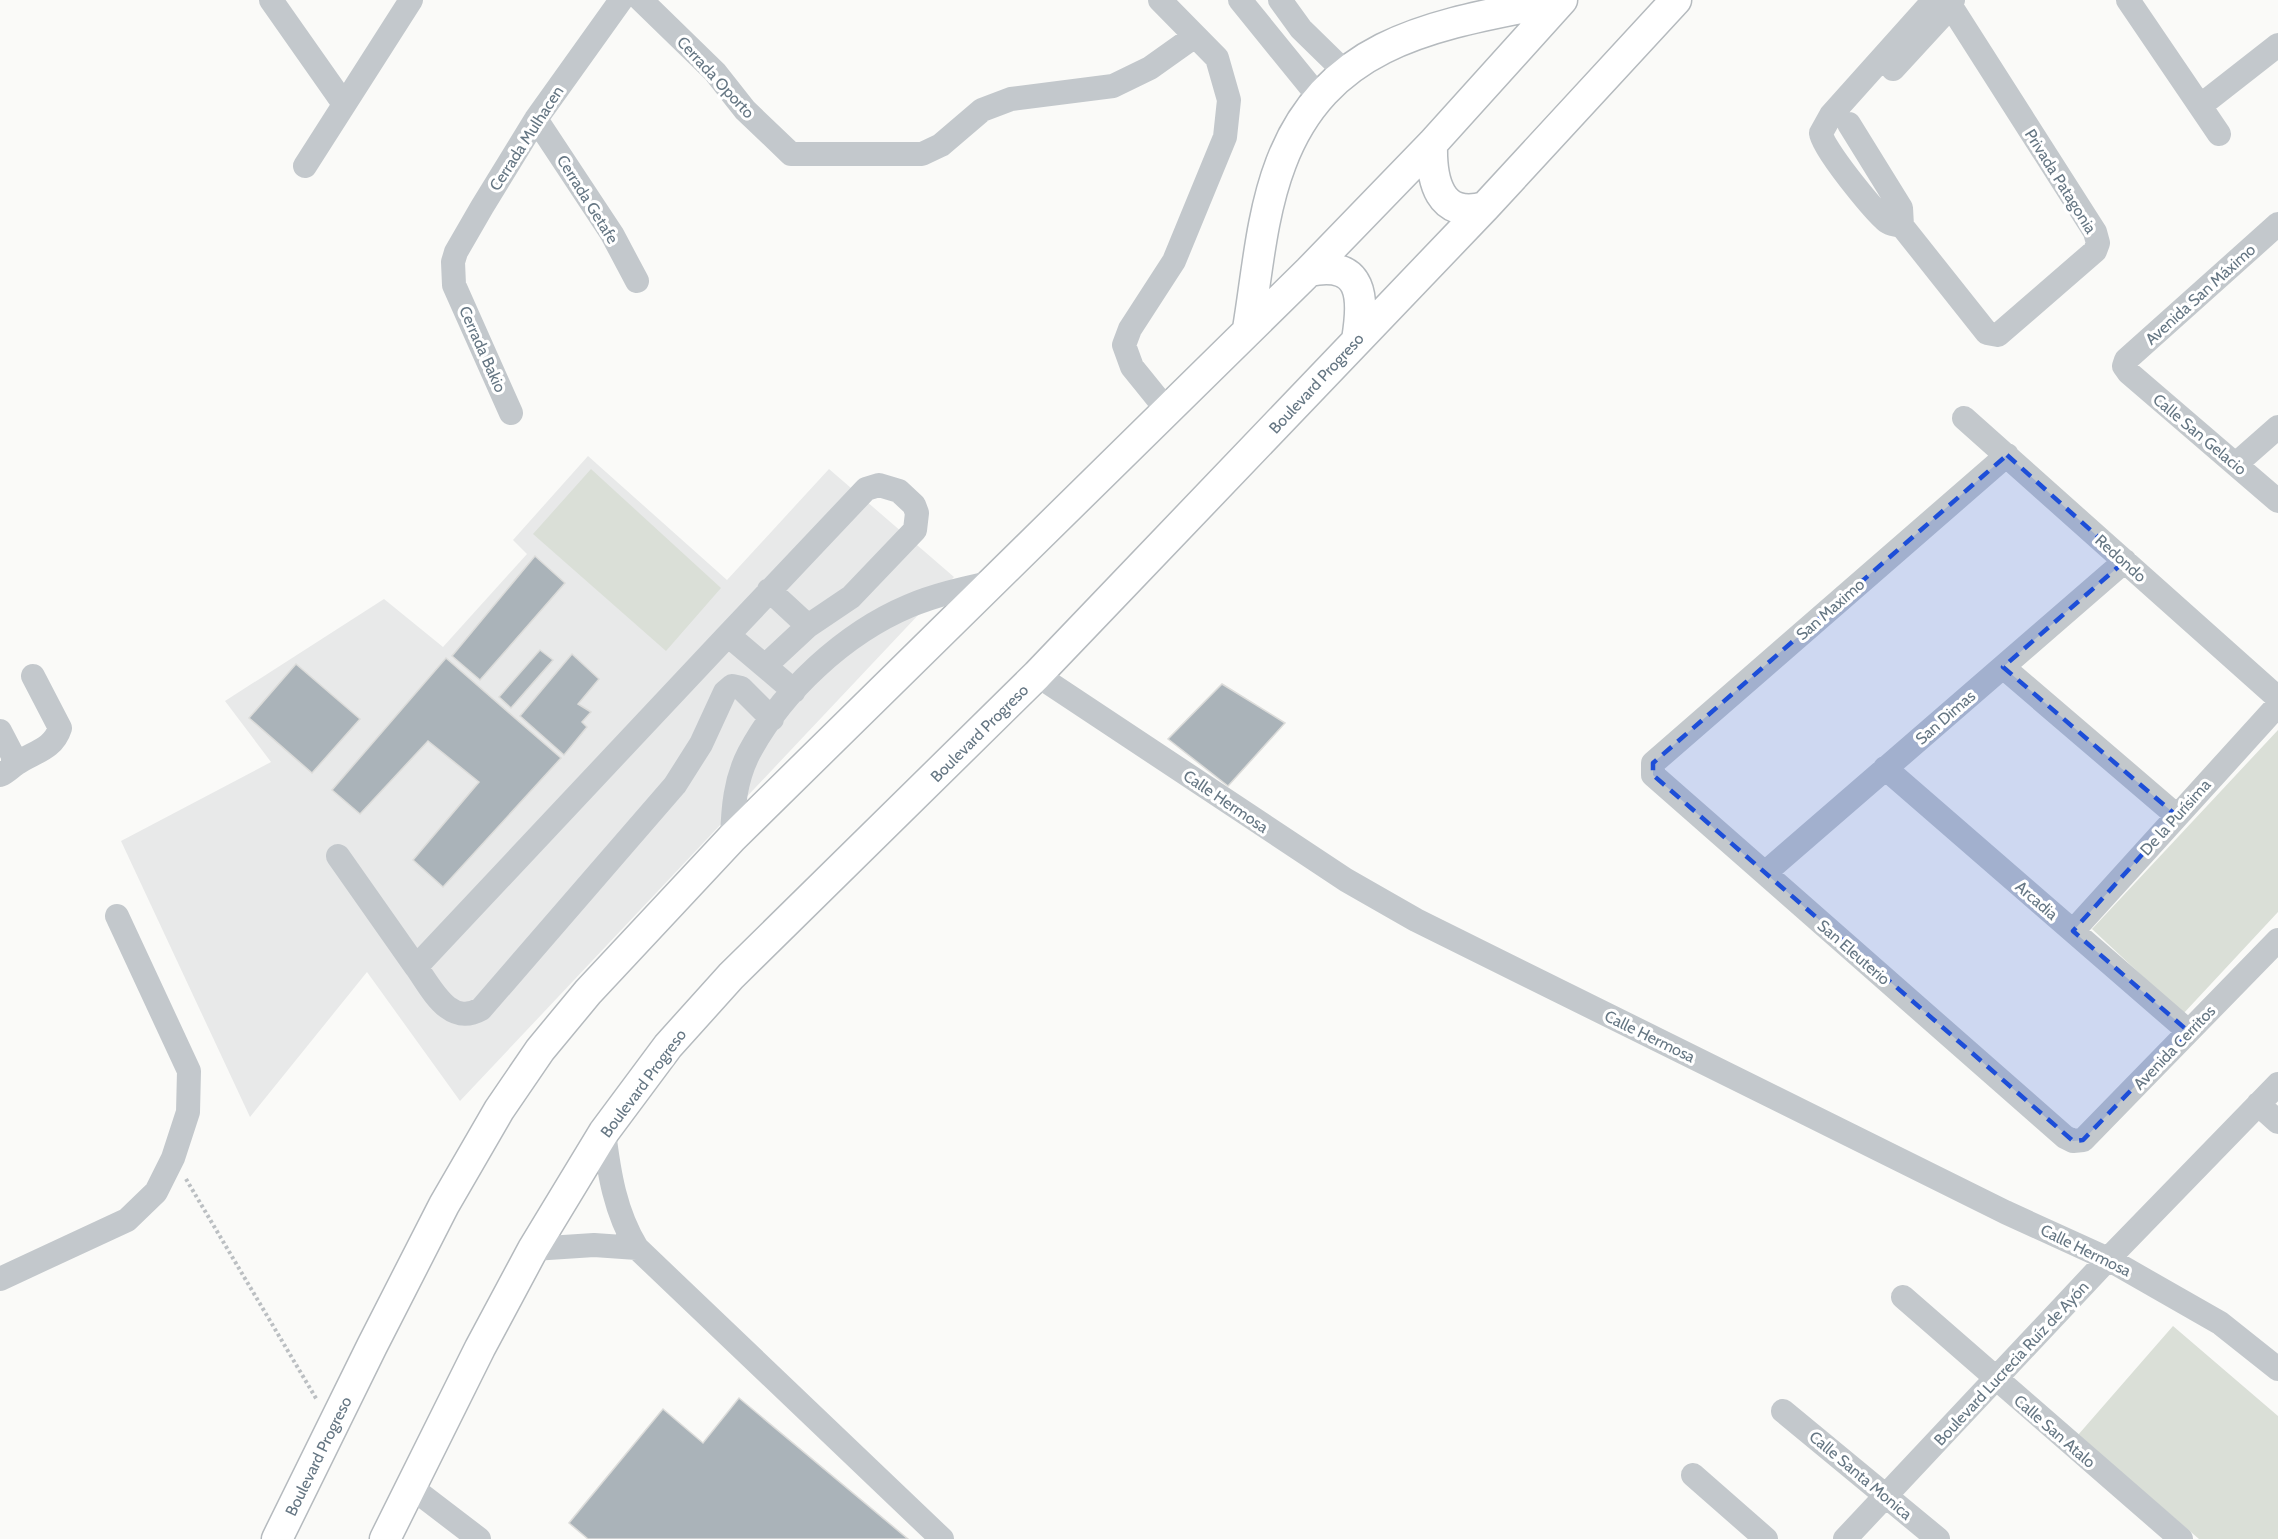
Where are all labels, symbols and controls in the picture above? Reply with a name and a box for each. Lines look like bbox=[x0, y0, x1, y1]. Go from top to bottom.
street label: Cerrada Oporto bbox=[673, 33, 758, 122]
street label: Cerrada Mulhacen bbox=[485, 82, 567, 194]
street label: Privada Patagonia bbox=[2021, 126, 2100, 237]
street label: Cerrada Getafe bbox=[553, 151, 622, 247]
street label: Avenida San Máximo bbox=[2141, 240, 2259, 349]
street label: Cerrada Bakio bbox=[455, 303, 510, 395]
street label: Boulevard Progreso bbox=[1265, 329, 1368, 438]
street label: Calle San Gelacio bbox=[2149, 390, 2250, 479]
street label: Redondo bbox=[2091, 531, 2150, 586]
street label: San Maximo bbox=[1792, 575, 1868, 644]
street label: Boulevard Progreso bbox=[927, 680, 1032, 786]
street label: San Dimas bbox=[1912, 686, 1979, 748]
street label: Calle Hermosa bbox=[1180, 766, 1272, 837]
street label: De la Purísima bbox=[2136, 775, 2215, 859]
street label: Arcadia bbox=[2012, 877, 2062, 924]
street label: San Eleuterio bbox=[1814, 916, 1894, 989]
street label: Avenida Cerritos bbox=[2129, 1001, 2220, 1093]
street label: Calle Hermosa bbox=[1601, 1006, 1698, 1067]
street label: Boulevard Progreso bbox=[597, 1025, 690, 1141]
street label: Calle Hermosa bbox=[2037, 1220, 2134, 1281]
street label: Boulevard Lucrecia Ruíz de Ayón bbox=[1930, 1277, 2093, 1449]
street label: Calle San Atalo bbox=[2010, 1391, 2099, 1472]
street label: Boulevard Progreso bbox=[281, 1393, 356, 1519]
street label: Calle Santa Monica bbox=[1805, 1427, 1916, 1524]

